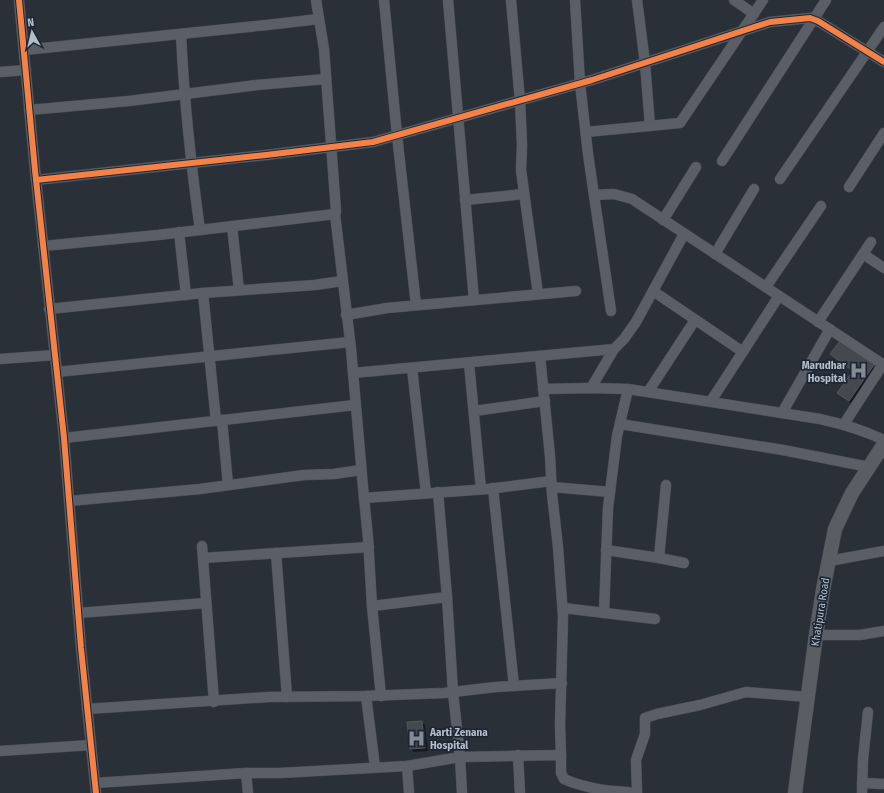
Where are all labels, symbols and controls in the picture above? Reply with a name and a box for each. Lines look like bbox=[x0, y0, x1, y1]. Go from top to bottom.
north arrow bbox=[12, 12, 52, 52]
text: N bbox=[27, 16, 35, 29]
place label: Marudhar Hospital bbox=[802, 359, 847, 385]
hospital icon: Marudhar Hospital bbox=[849, 361, 869, 381]
street label: Khatipura Road bbox=[809, 577, 832, 647]
place label: Aarti Zenana Hospital bbox=[429, 726, 488, 752]
hospital icon: Aarti Zenana Hospital bbox=[407, 728, 427, 748]

